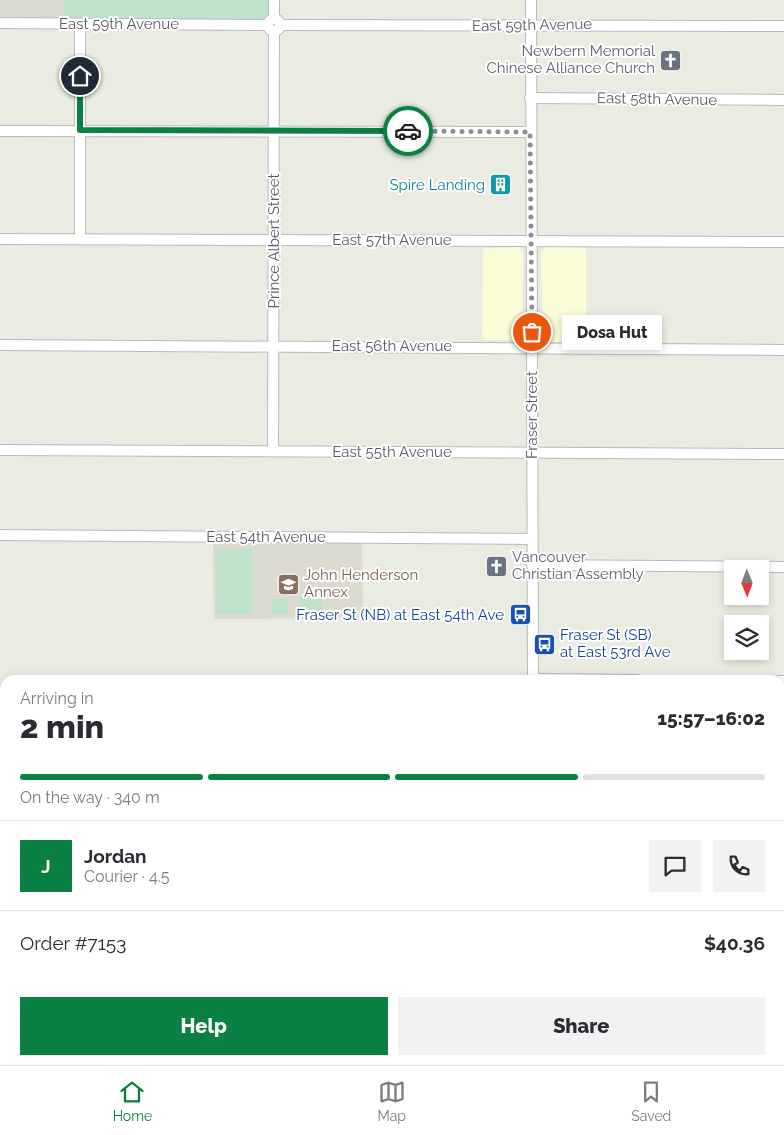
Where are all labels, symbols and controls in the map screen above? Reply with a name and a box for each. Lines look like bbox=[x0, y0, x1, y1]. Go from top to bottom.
street label: East 59th Avenue bbox=[59, 15, 179, 33]
street label: East 59th Avenue bbox=[472, 15, 592, 35]
place label: Newbern Memorial Chinese Alliance Church bbox=[487, 42, 656, 77]
church icon: Newbern Memorial Chinese Alliance Church bbox=[659, 48, 683, 72]
pin bbox=[59, 55, 101, 97]
icon: home bbox=[66, 62, 94, 90]
street label: East 58th Avenue bbox=[597, 89, 717, 109]
courier bbox=[383, 106, 433, 156]
icon: car bbox=[394, 117, 422, 145]
building icon: Spire Landing bbox=[489, 173, 513, 197]
street label: Prince Albert Street bbox=[265, 174, 283, 308]
place label: Spire Landing bbox=[389, 176, 485, 194]
street label: East 57th Avenue bbox=[332, 231, 452, 249]
pin bbox=[511, 311, 553, 353]
callout: Dosa Hut bbox=[562, 314, 662, 350]
icon: bag bbox=[518, 318, 546, 346]
text: Dosa Hut bbox=[577, 323, 647, 342]
street label: East 56th Avenue bbox=[332, 337, 452, 355]
street label: Fraser Street bbox=[523, 371, 541, 459]
street label: East 55th Avenue bbox=[332, 443, 452, 461]
street label: East 54th Avenue bbox=[206, 528, 326, 546]
place label: Vancouver Christian Assembly bbox=[512, 548, 644, 583]
church icon: Vancouver Christian Assembly bbox=[484, 554, 508, 578]
north arrow bbox=[724, 560, 769, 605]
map controls bbox=[724, 560, 769, 660]
place label: John Henderson Annex bbox=[304, 566, 418, 601]
school or university icon: John Henderson Annex bbox=[276, 572, 300, 596]
bus stop icon: Fraser St (NB) at East 54th Ave bbox=[508, 603, 532, 627]
place label: Fraser St (NB) at East 54th Ave bbox=[296, 606, 504, 624]
button: layers bbox=[724, 615, 769, 660]
place label: Fraser St (SB) at East 53rd Ave bbox=[560, 626, 671, 661]
bus stop icon: Fraser St (SB) at East 53rd Ave bbox=[532, 632, 556, 656]
text: Arriving in bbox=[20, 689, 94, 708]
text: 15:57–16:02 bbox=[657, 707, 765, 729]
text: 2 min bbox=[20, 708, 104, 745]
text: On the way · 340 m bbox=[20, 788, 160, 807]
button: chat bbox=[649, 840, 701, 892]
button: phone bbox=[713, 840, 765, 892]
text: Jordan bbox=[84, 845, 147, 867]
text: J bbox=[41, 855, 51, 877]
text: Courier · 4.5 bbox=[84, 867, 169, 886]
text: Order #7153 bbox=[20, 932, 126, 954]
text: $40.36 bbox=[704, 932, 765, 954]
button: Help bbox=[20, 997, 388, 1055]
button: Share bbox=[398, 997, 765, 1055]
tab: Home bbox=[113, 1078, 152, 1124]
tab: Map bbox=[378, 1078, 406, 1124]
tab: Saved bbox=[631, 1078, 671, 1124]

